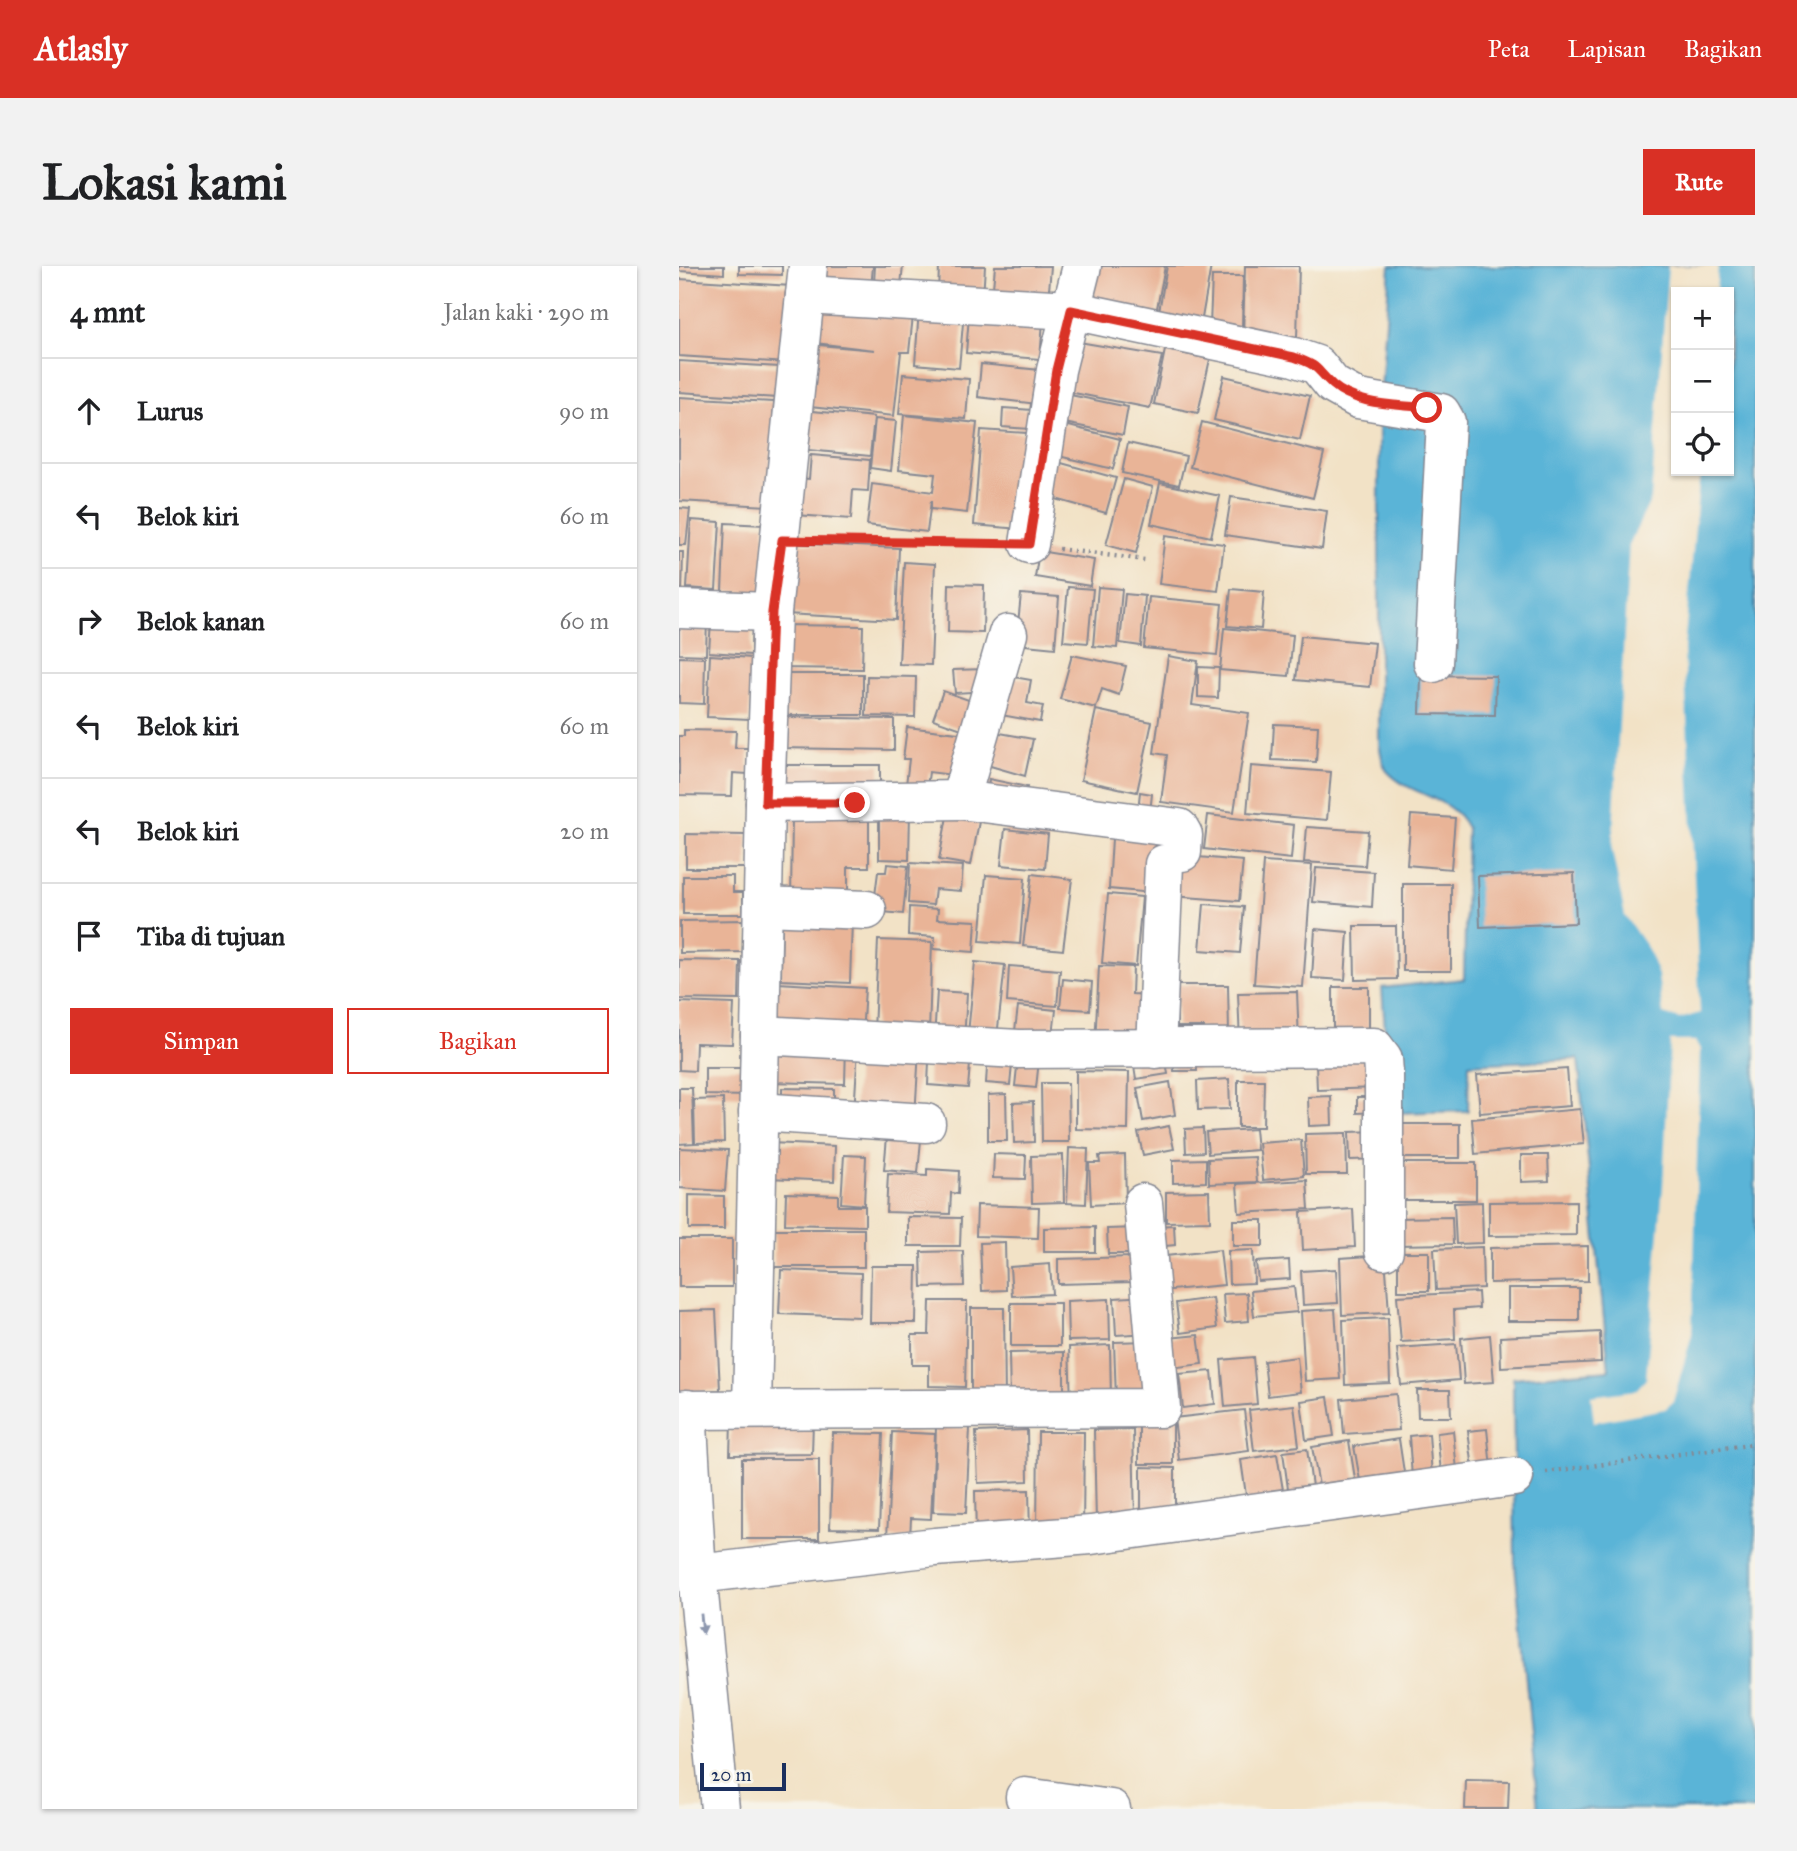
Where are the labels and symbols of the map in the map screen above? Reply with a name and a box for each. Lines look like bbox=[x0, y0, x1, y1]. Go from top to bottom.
route start bbox=[1411, 392, 1442, 423]
route end bbox=[839, 787, 870, 818]
one-way arrow bbox=[696, 1613, 707, 1635]
scale bar bbox=[700, 1760, 786, 1792]

